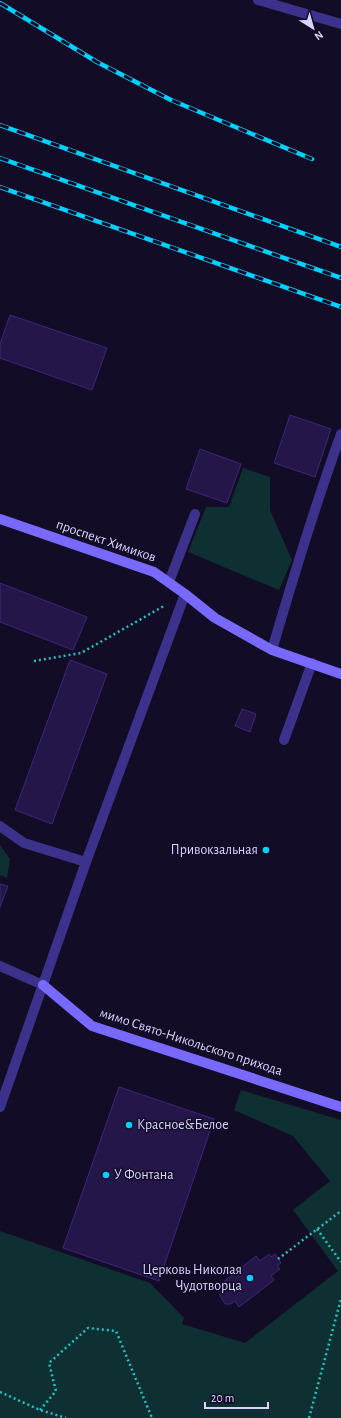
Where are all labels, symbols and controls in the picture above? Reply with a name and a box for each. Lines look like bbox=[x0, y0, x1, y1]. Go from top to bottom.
north arrow bbox=[293, 8, 333, 48]
text: N bbox=[312, 29, 325, 42]
street label: проспект Химиков bbox=[54, 517, 158, 565]
place label: Привокзальная bbox=[170, 843, 258, 857]
marker: Привокзальная bbox=[261, 845, 271, 855]
street label: мимо Свято-Никольского прихода bbox=[98, 1006, 285, 1078]
place label: Красное&Белое bbox=[137, 1118, 229, 1132]
marker: Красное&Белое bbox=[124, 1120, 134, 1130]
place label: У Фонтана bbox=[114, 1168, 174, 1182]
marker: У Фонтана bbox=[101, 1170, 111, 1180]
place label: Церковь Николая Чудотворца bbox=[142, 1263, 243, 1293]
marker: Церковь Николая Чудотворца bbox=[245, 1273, 255, 1283]
scale bar bbox=[205, 1384, 268, 1410]
text: 20 m bbox=[211, 1392, 234, 1404]

